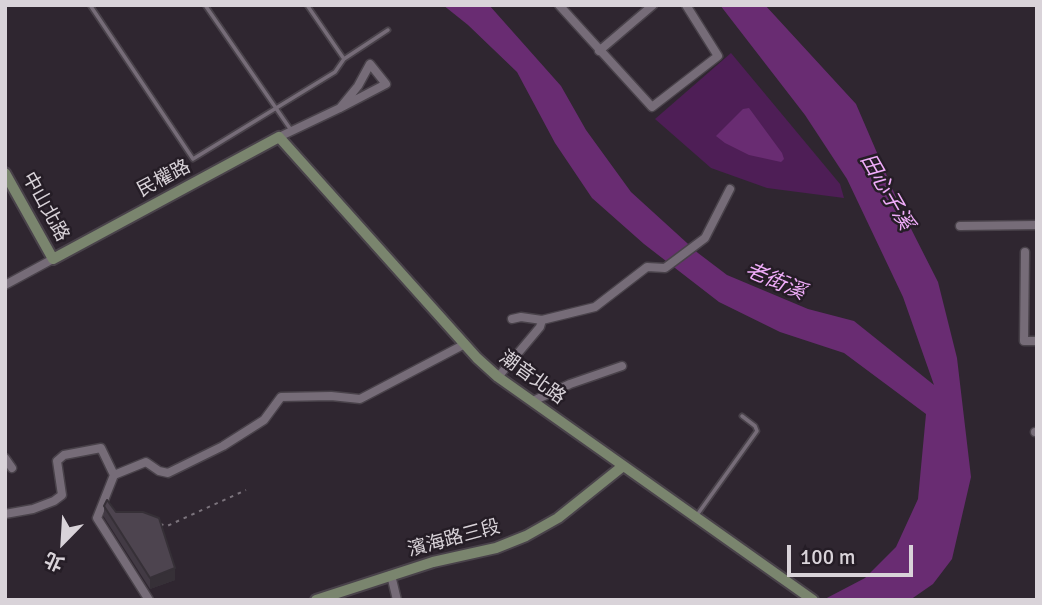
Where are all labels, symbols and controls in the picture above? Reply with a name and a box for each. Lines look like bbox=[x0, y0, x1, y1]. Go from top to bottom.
water label: 田心子溪 bbox=[854, 149, 918, 235]
street label: 民權路 bbox=[133, 156, 195, 202]
street label: 中山北路 bbox=[17, 168, 73, 246]
water label: 老街溪 bbox=[741, 258, 809, 306]
street label: 潮音北路 bbox=[495, 346, 569, 410]
north arrow bbox=[28, 507, 98, 577]
street label: 濱海路三段 bbox=[405, 516, 503, 562]
scale bar bbox=[790, 532, 916, 576]
text: 100 m bbox=[800, 544, 855, 570]
text: 北 bbox=[41, 546, 68, 576]

